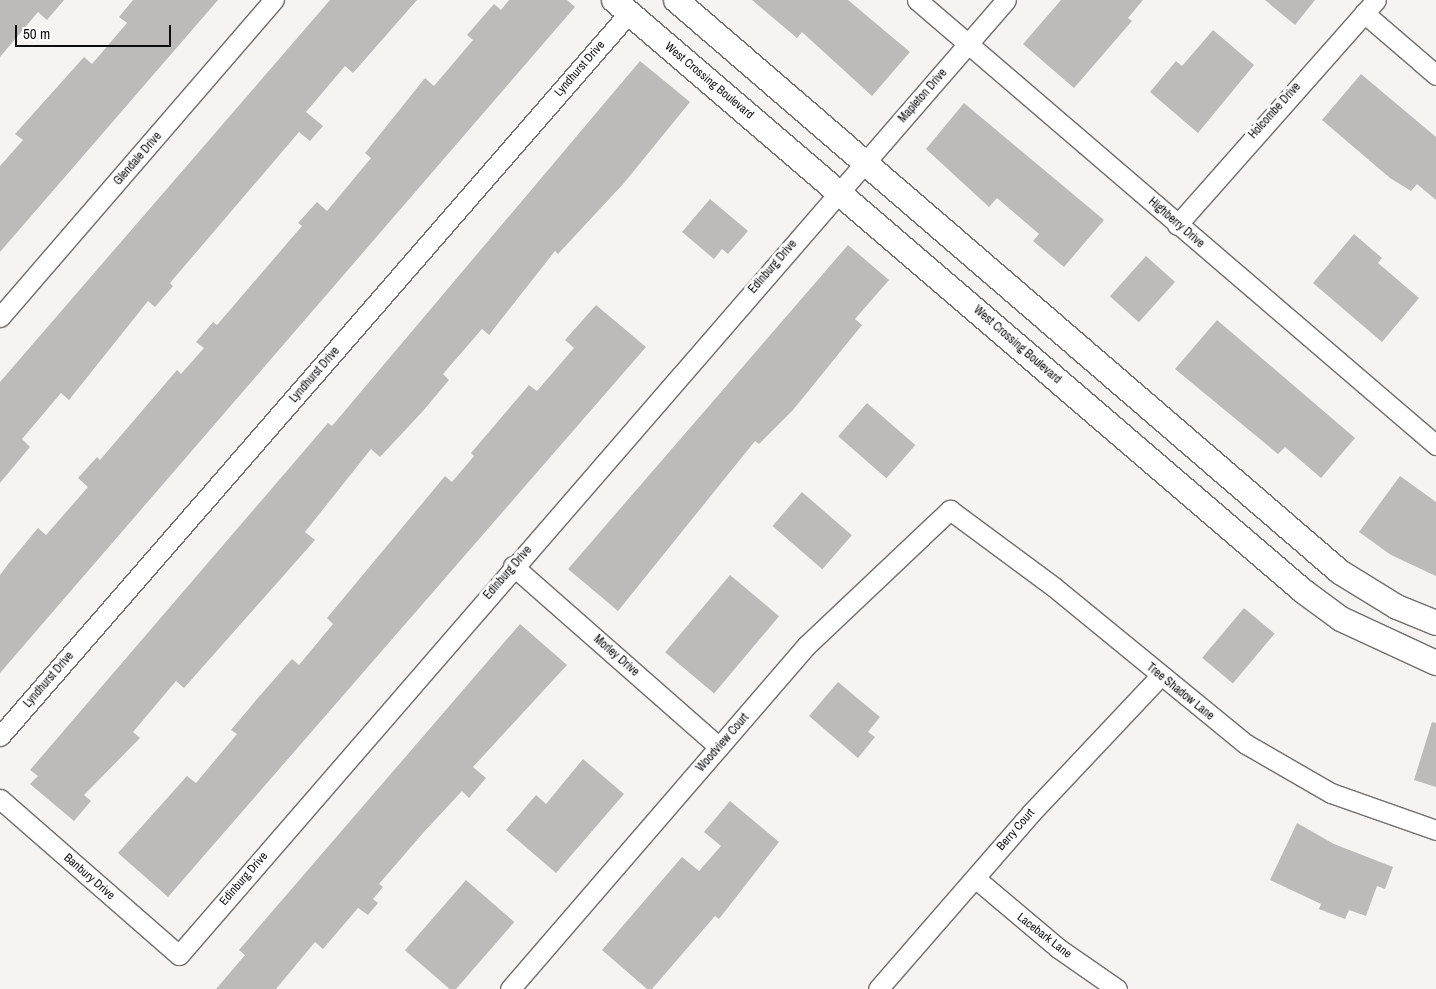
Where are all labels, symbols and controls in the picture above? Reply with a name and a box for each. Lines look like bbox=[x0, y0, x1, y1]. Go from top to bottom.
scale bar bbox=[18, 15, 174, 47]
text: 50 m bbox=[23, 23, 50, 44]
street label: Lyndhurst Drive bbox=[552, 38, 608, 100]
street label: West Crossing Boulevard bbox=[662, 40, 756, 122]
street label: Mapleton Drive bbox=[896, 66, 950, 126]
street label: Holcombe Drive bbox=[1246, 80, 1304, 142]
street label: Glendale Drive bbox=[111, 130, 165, 188]
street label: Highberry Drive bbox=[1145, 195, 1207, 251]
street label: Edinburg Drive bbox=[746, 237, 800, 297]
street label: West Crossing Boulevard bbox=[970, 303, 1064, 387]
street label: Lyndhurst Drive bbox=[287, 344, 343, 406]
street label: Edinburg Drive bbox=[481, 543, 535, 603]
street label: Morley Drive bbox=[590, 632, 642, 680]
street label: Lyndhurst Drive bbox=[21, 649, 77, 711]
street label: Tree Shadow Lane bbox=[1143, 660, 1217, 724]
street label: Woodview Court bbox=[694, 711, 752, 775]
street label: Berry Court bbox=[994, 806, 1038, 854]
street label: Edinburg Drive bbox=[217, 849, 271, 909]
street label: Banbury Drive bbox=[61, 851, 117, 903]
street label: Lacebark Lane bbox=[1014, 910, 1074, 962]

